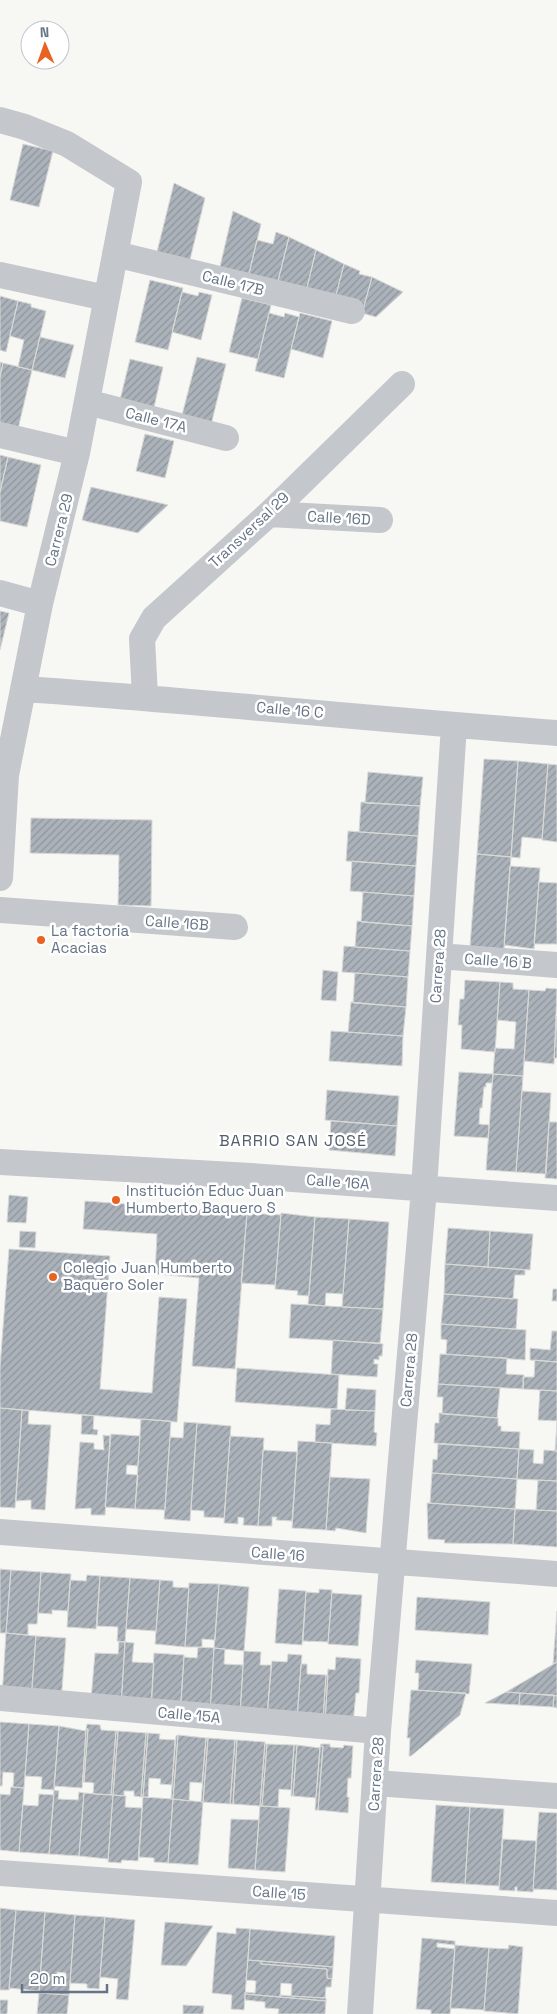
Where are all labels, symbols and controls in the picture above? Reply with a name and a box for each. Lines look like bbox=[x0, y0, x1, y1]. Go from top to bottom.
north arrow bbox=[20, 20, 70, 70]
text: N bbox=[40, 23, 50, 41]
street label: Calle 17B bbox=[200, 266, 266, 299]
street label: Calle 17A bbox=[123, 403, 189, 436]
street label: Transversal 29 bbox=[205, 488, 293, 572]
street label: Carrera 29 bbox=[40, 492, 77, 568]
street label: Calle 16D bbox=[307, 506, 371, 529]
street label: Calle 16 C bbox=[256, 697, 324, 722]
street label: Calle 16B bbox=[145, 911, 210, 934]
place label: La factoria Acacias bbox=[51, 921, 129, 957]
street label: Carrera 28 bbox=[425, 928, 450, 1004]
marker: La factoria Acacias bbox=[35, 934, 47, 946]
street label: Calle 16 B bbox=[464, 949, 532, 972]
district label: BARRIO SAN JOSÉ bbox=[219, 1130, 367, 1151]
street label: Calle 16A bbox=[306, 1170, 371, 1193]
place label: Institución Educ Juan Humberto Baquero S bbox=[126, 1181, 284, 1217]
marker: Institución Educ Juan Humberto Baquero S bbox=[110, 1194, 122, 1206]
place label: Colegio Juan Humberto Baquero Soler bbox=[63, 1258, 232, 1294]
marker: Colegio Juan Humberto Baquero Soler bbox=[47, 1271, 59, 1283]
street label: Carrera 28 bbox=[396, 1332, 421, 1408]
street label: Calle 16 bbox=[251, 1542, 306, 1565]
street label: Calle 15A bbox=[157, 1702, 222, 1727]
street label: Carrera 28 bbox=[363, 1736, 388, 1812]
street label: Calle 15 bbox=[252, 1881, 306, 1904]
scale bar bbox=[22, 1962, 108, 1994]
text: 20 m bbox=[30, 1969, 65, 1988]

